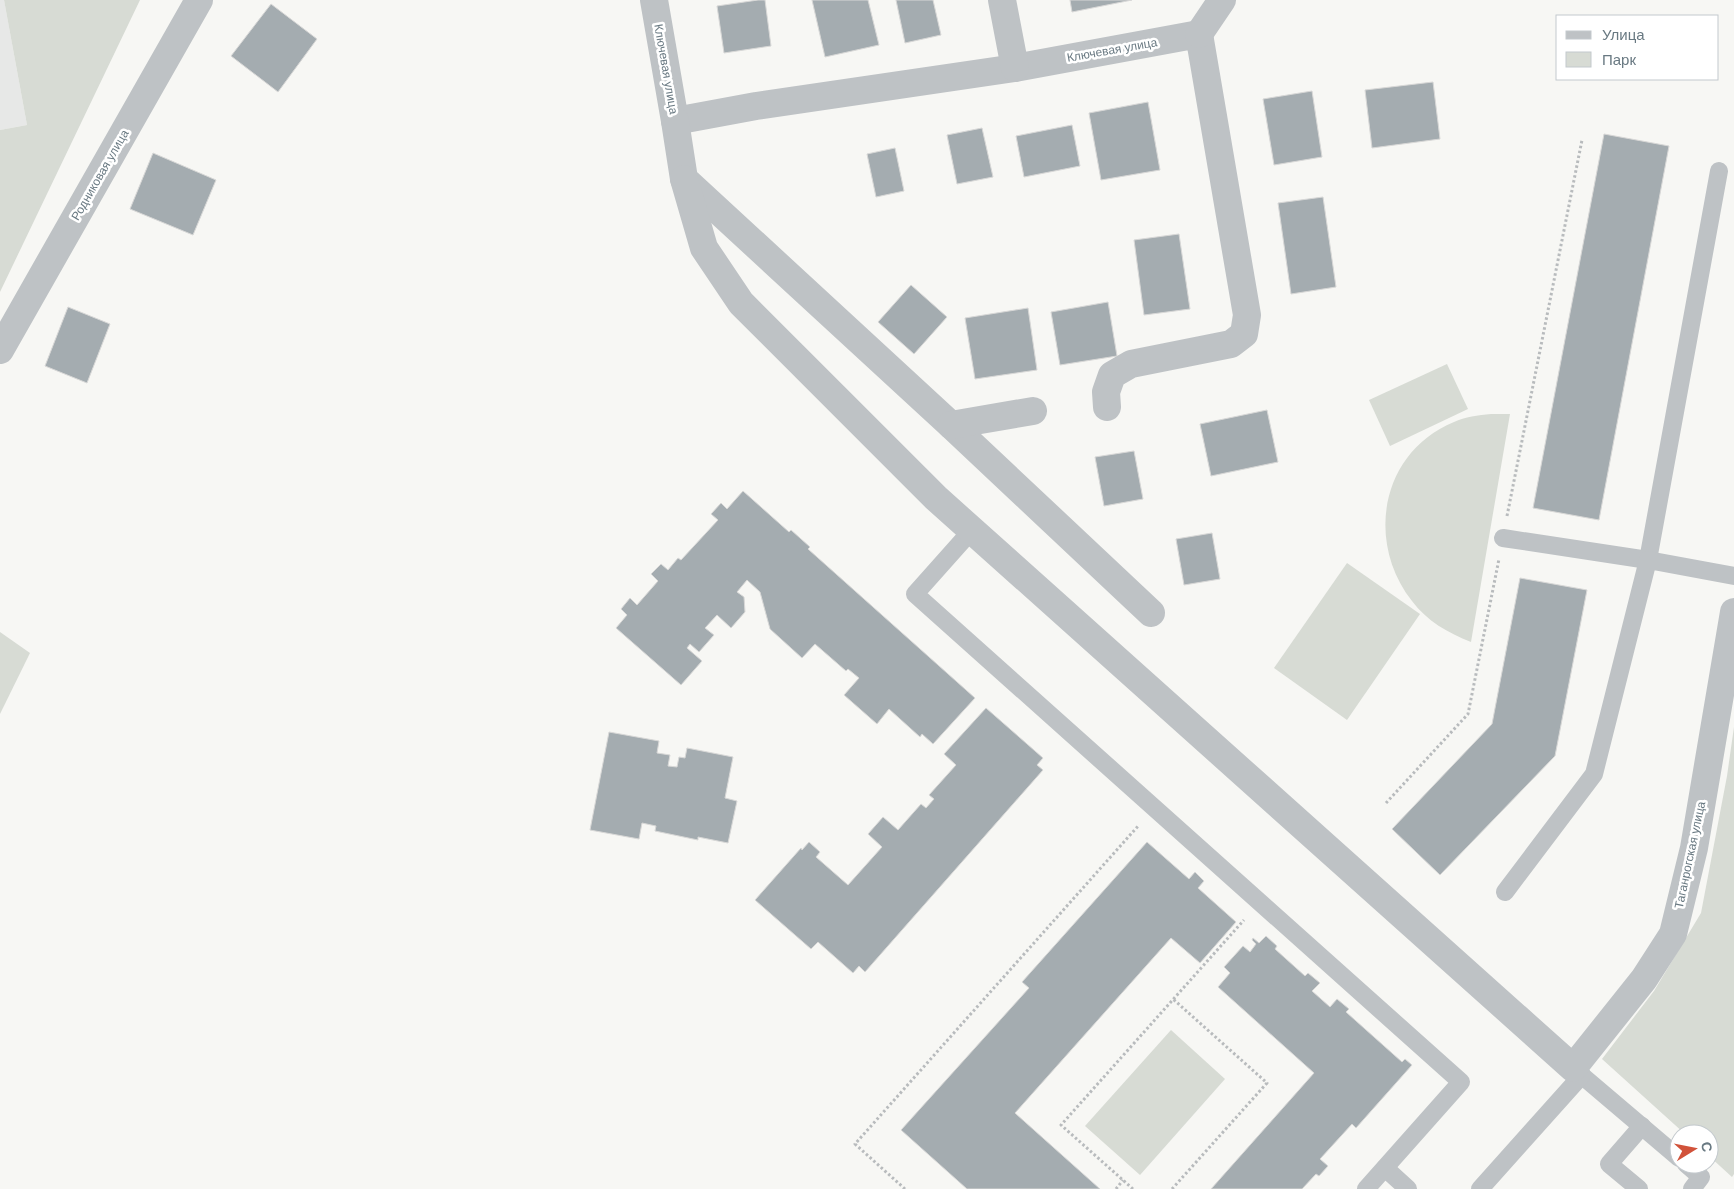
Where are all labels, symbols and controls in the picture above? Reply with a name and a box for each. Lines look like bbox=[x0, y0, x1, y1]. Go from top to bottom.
legend bbox=[1556, 15, 1719, 80]
street label: Ключевая улица bbox=[651, 23, 681, 116]
text: Улица bbox=[1602, 26, 1645, 43]
street label: Ключевая улица bbox=[1066, 35, 1159, 65]
text: Парк bbox=[1602, 51, 1636, 68]
street label: Родниковая улица bbox=[68, 127, 132, 223]
street label: Таганрогская улица bbox=[1672, 800, 1708, 910]
north arrow bbox=[1669, 1124, 1719, 1174]
text: С bbox=[1698, 1140, 1716, 1153]

